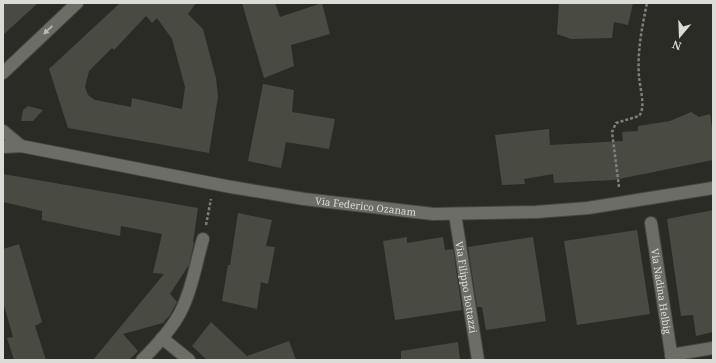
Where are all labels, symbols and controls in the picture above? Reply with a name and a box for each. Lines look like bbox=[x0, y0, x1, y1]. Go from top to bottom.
north arrow bbox=[660, 16, 700, 56]
one-way arrow bbox=[44, 25, 53, 34]
text: N bbox=[670, 37, 683, 54]
street label: Via Federico Ozanam bbox=[314, 193, 417, 219]
street label: Via Filippo Bottazzi bbox=[452, 240, 481, 335]
street label: Via Nadina Helbig bbox=[648, 247, 675, 336]

